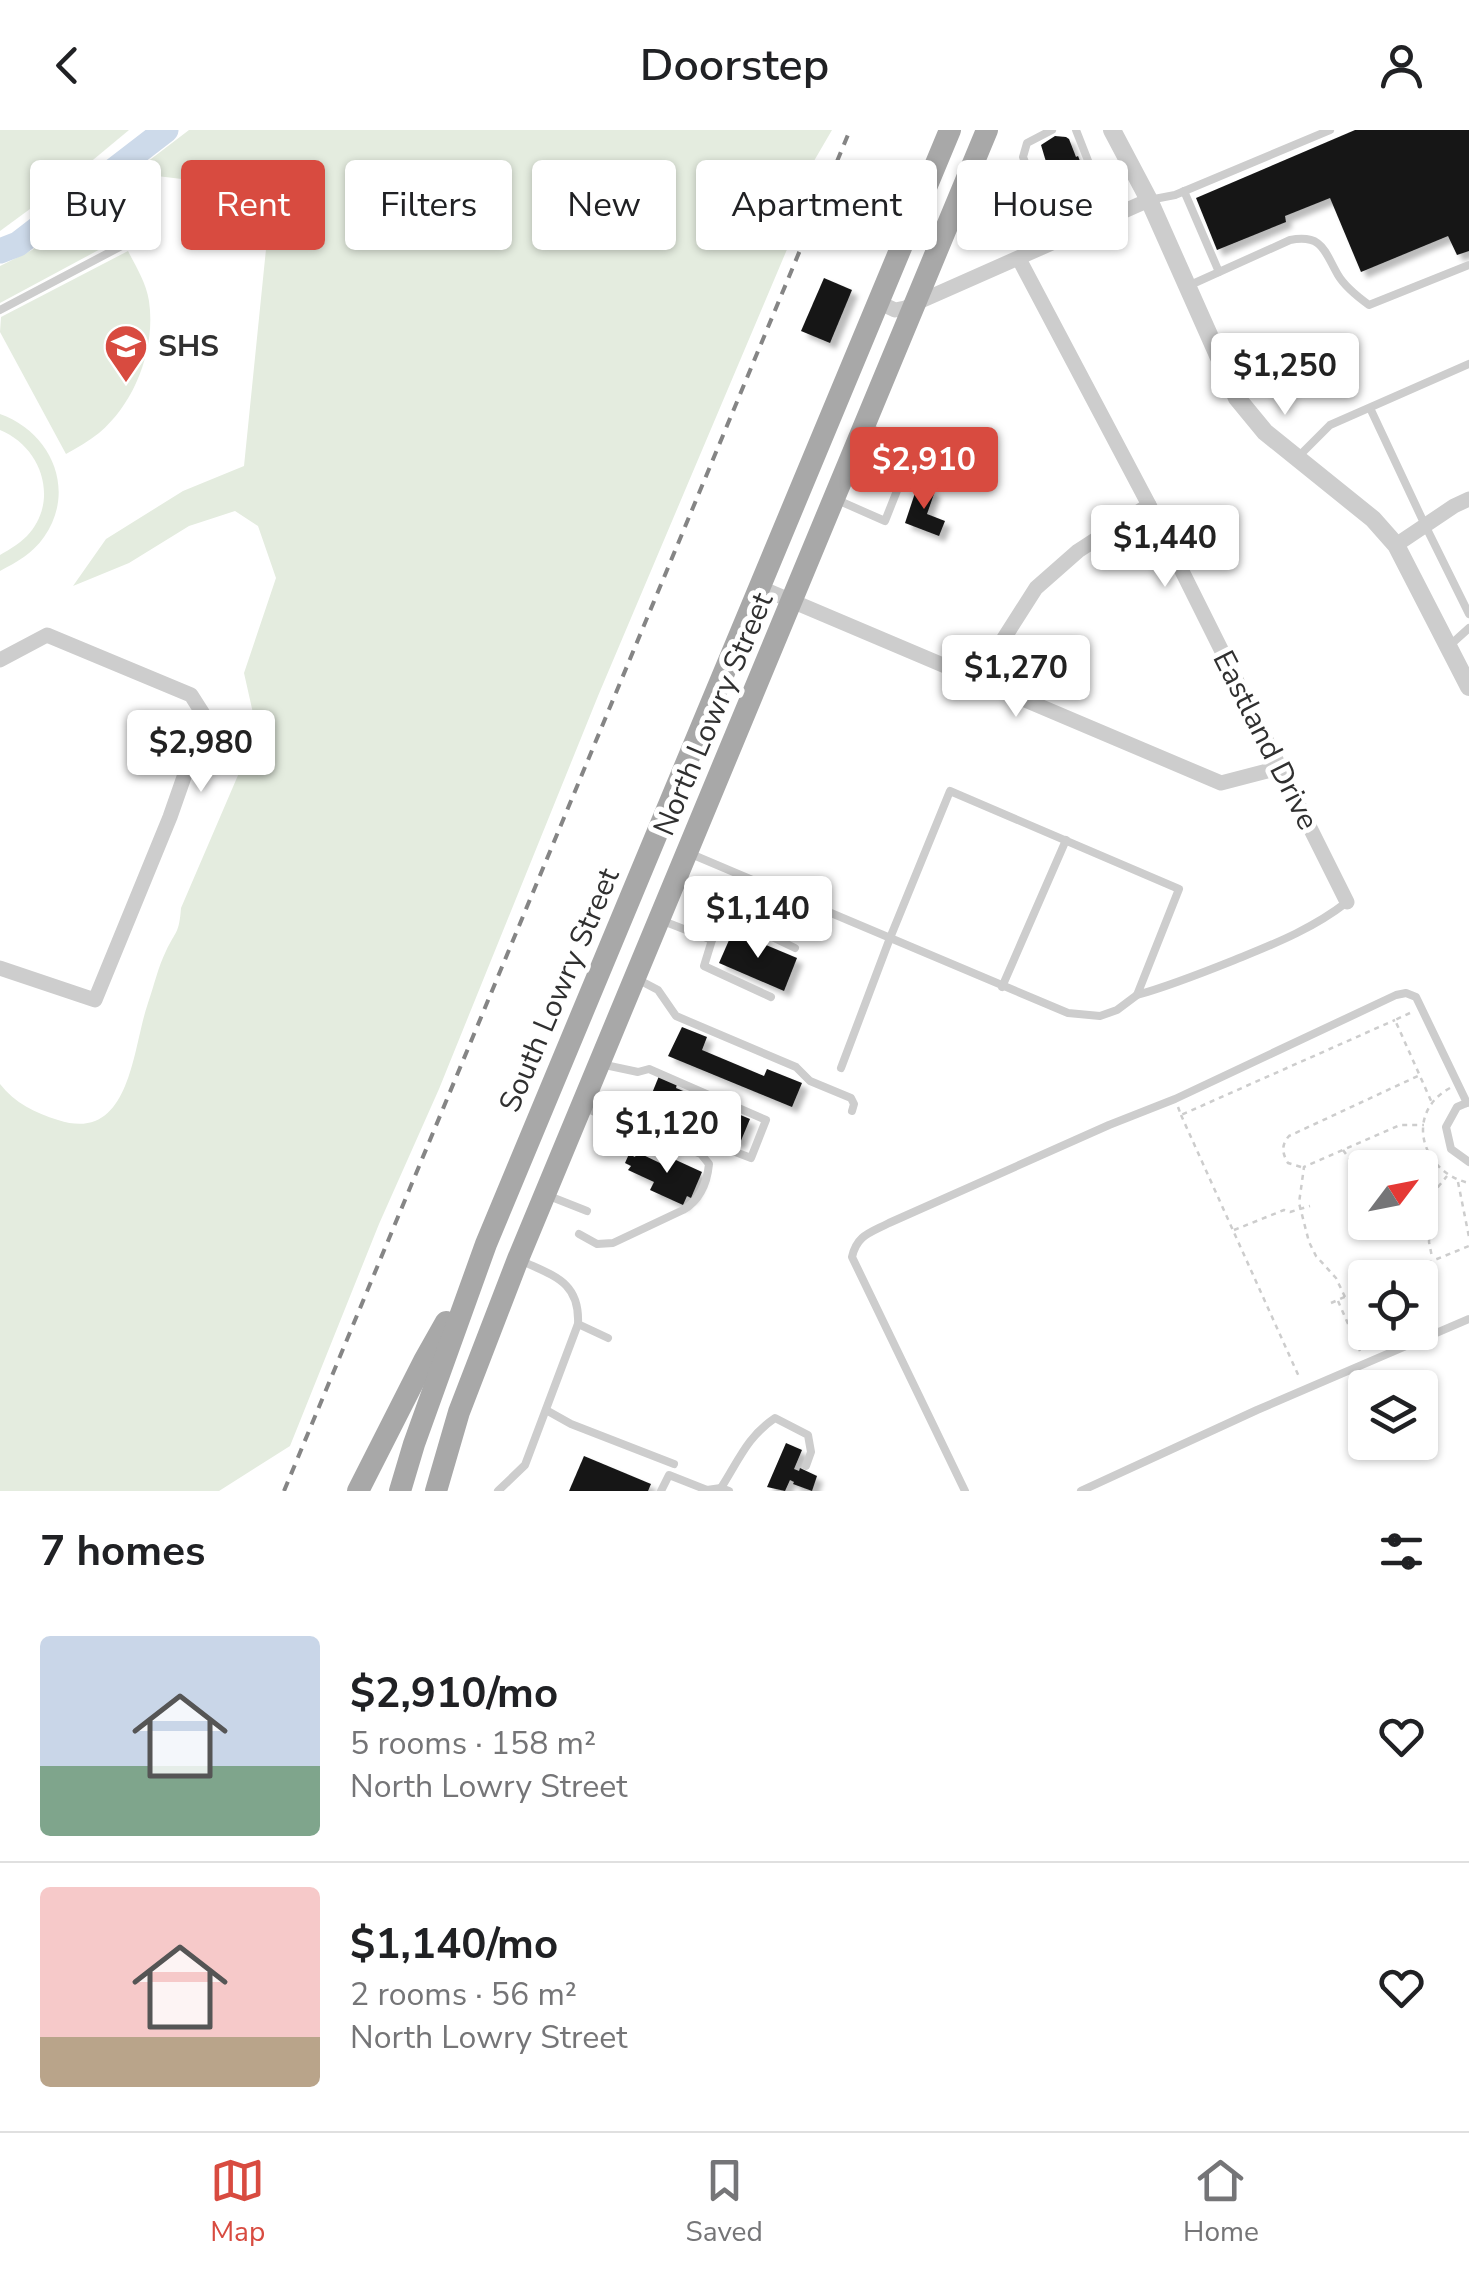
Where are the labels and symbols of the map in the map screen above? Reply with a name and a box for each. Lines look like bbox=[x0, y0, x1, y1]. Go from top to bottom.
school or university icon: SHS bbox=[103, 323, 149, 384]
place label: SHS bbox=[158, 326, 219, 367]
pin: $1,250 bbox=[1204, 333, 1366, 418]
pin: $2,910 bbox=[843, 427, 1005, 512]
pin: $1,440 bbox=[1084, 505, 1246, 590]
street label: North Lowry Street bbox=[644, 586, 783, 842]
pin: $1,270 bbox=[935, 635, 1097, 720]
street label: Eastland Drive bbox=[1203, 644, 1328, 837]
pin: $2,980 bbox=[120, 710, 282, 795]
street label: South Lowry Street bbox=[489, 861, 630, 1119]
pin: $1,140 bbox=[677, 876, 839, 961]
pin: $1,120 bbox=[586, 1091, 748, 1176]
north arrow bbox=[1348, 1150, 1438, 1240]

